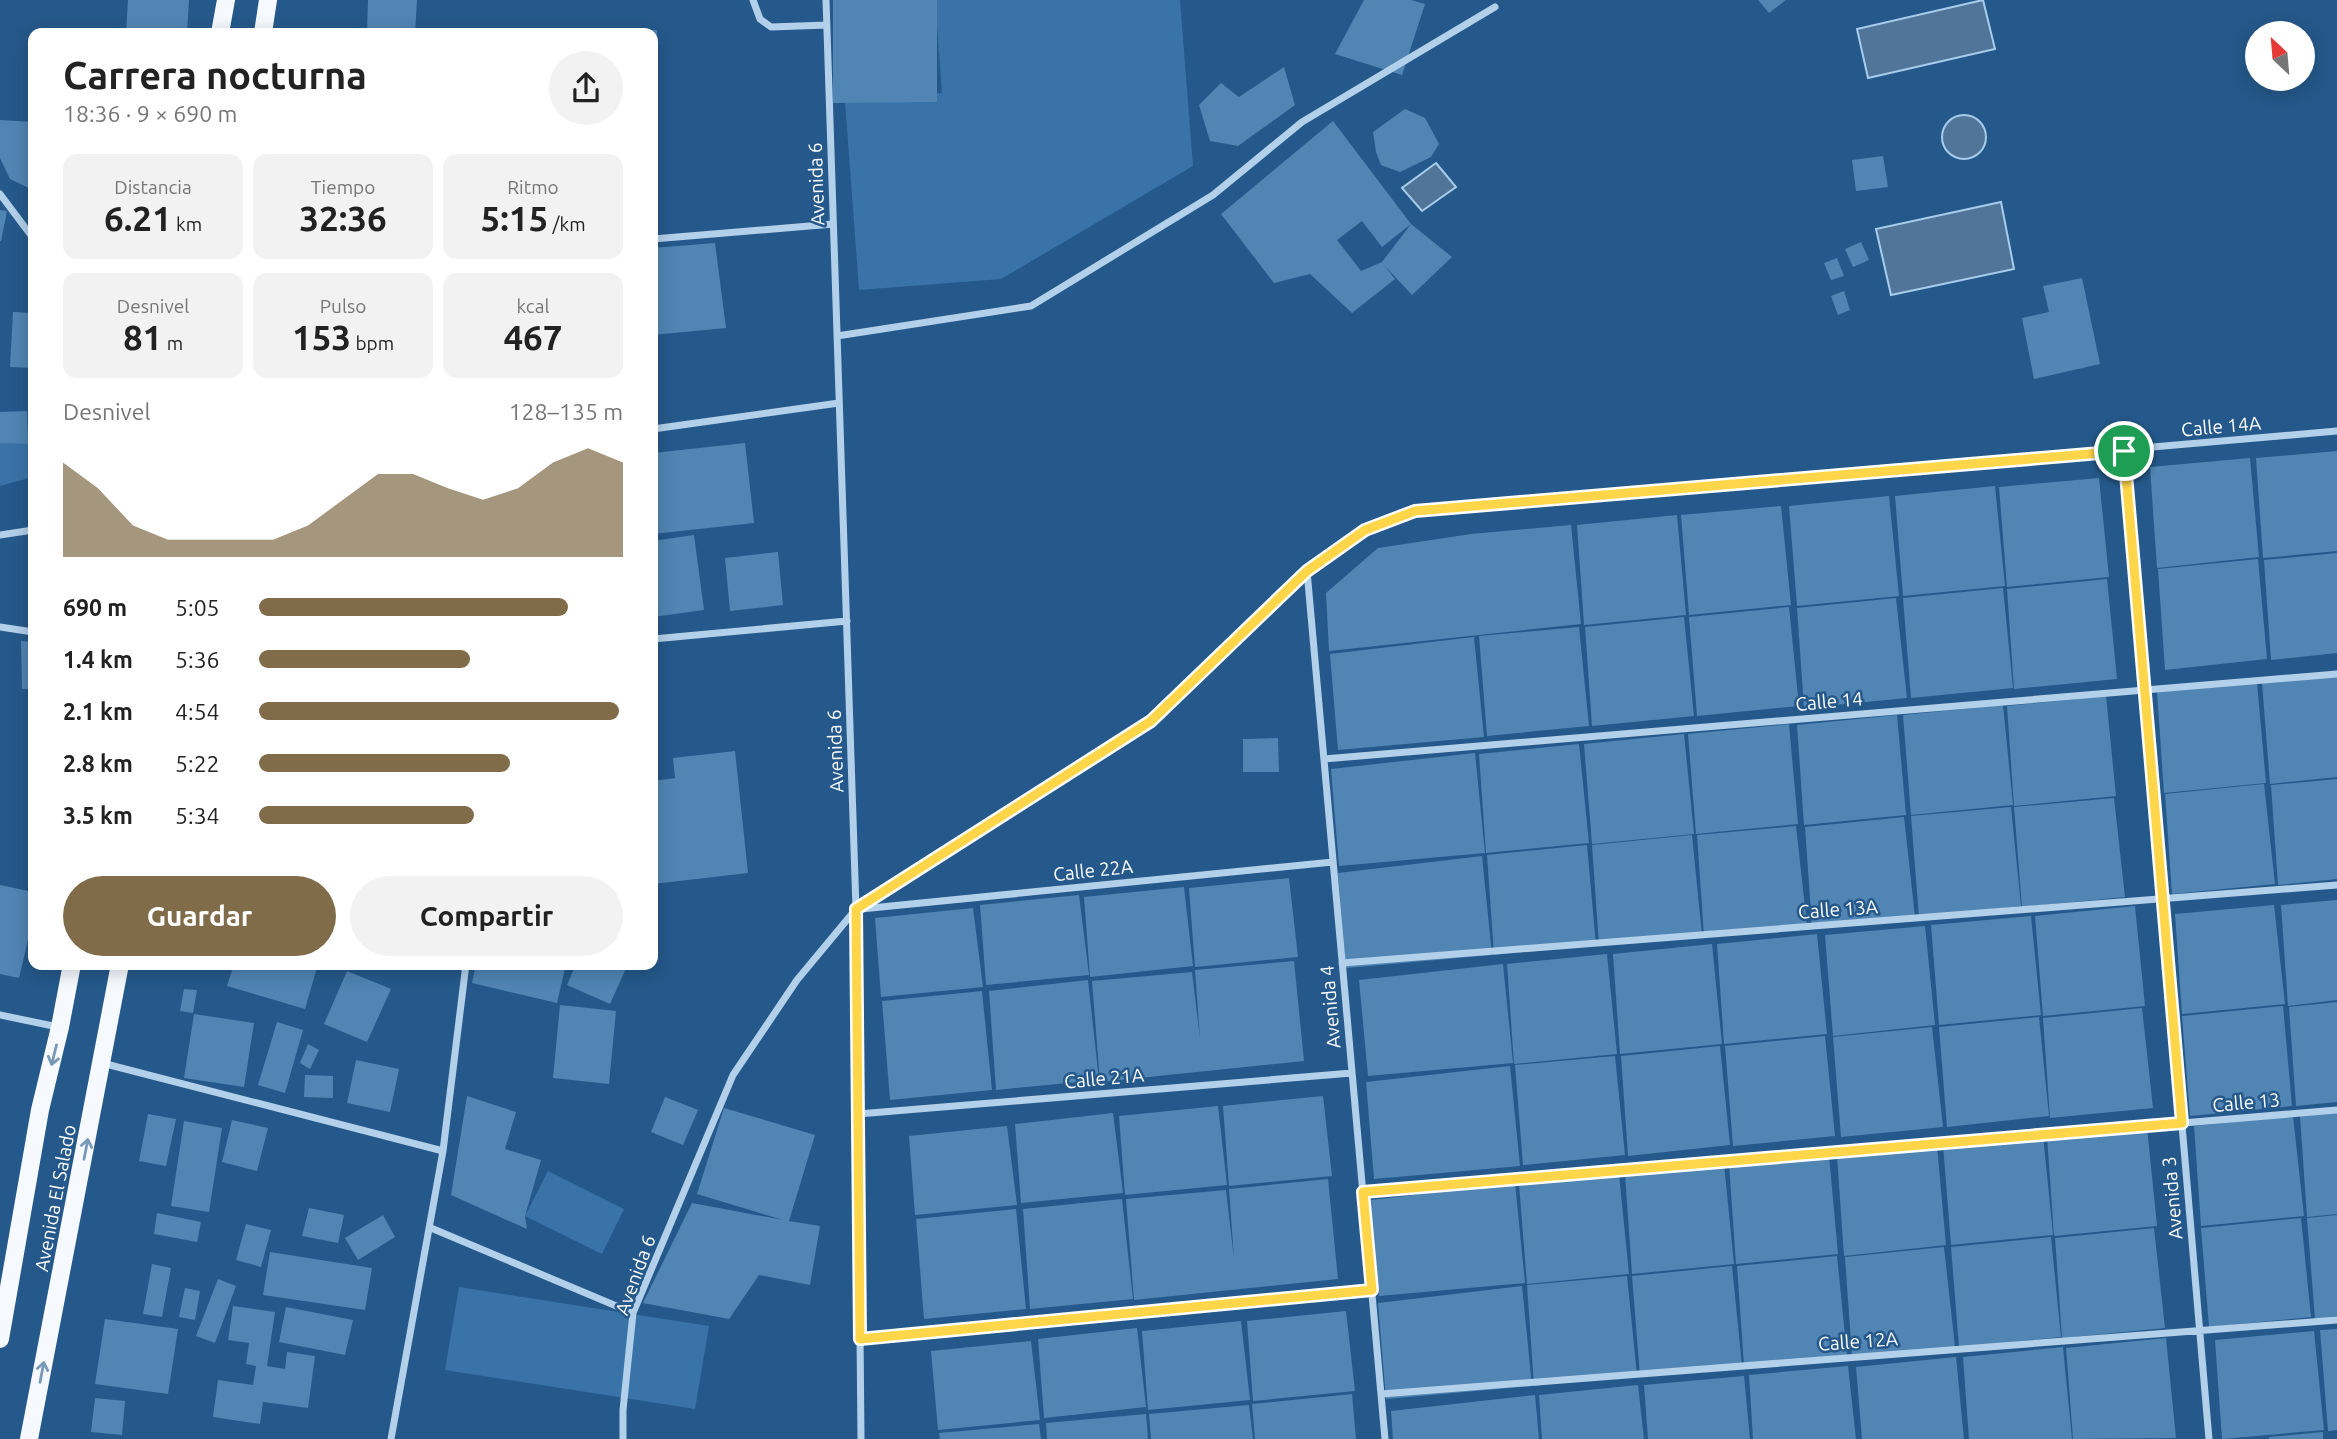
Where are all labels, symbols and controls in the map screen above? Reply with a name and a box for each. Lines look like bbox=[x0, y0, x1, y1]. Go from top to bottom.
north arrow bbox=[2245, 21, 2315, 91]
map controls bbox=[2245, 21, 2315, 91]
button: share bbox=[549, 51, 623, 125]
text: Carrera nocturna bbox=[63, 54, 367, 96]
text: 18:36 · 9 × 690 m bbox=[63, 101, 237, 126]
street label: Avenida 6 bbox=[804, 142, 828, 226]
text: Distancia bbox=[114, 176, 192, 198]
text: Tiempo bbox=[311, 176, 375, 198]
text: Ritmo bbox=[507, 176, 559, 198]
text: 6.21 bbox=[104, 198, 172, 238]
text: 32:36 bbox=[299, 198, 387, 238]
text: 5:15 bbox=[480, 198, 548, 238]
text: km bbox=[172, 213, 202, 235]
text: /km bbox=[548, 213, 586, 235]
text: Desnivel bbox=[117, 295, 189, 317]
text: Pulso bbox=[320, 295, 366, 317]
text: kcal bbox=[517, 295, 549, 317]
text: 81 bbox=[123, 317, 162, 357]
text: 153 bbox=[292, 317, 351, 357]
text: 467 bbox=[503, 317, 563, 357]
text: m bbox=[162, 332, 183, 354]
text: bpm bbox=[351, 332, 394, 354]
text: Desnivel bbox=[63, 399, 151, 424]
text: 128–135 m bbox=[509, 399, 623, 424]
street label: Calle 14A bbox=[2180, 411, 2262, 440]
pin bbox=[2094, 421, 2154, 481]
icon: arrive bbox=[2105, 432, 2143, 470]
text: 690 m bbox=[63, 595, 127, 620]
text: 5:05 bbox=[175, 595, 220, 620]
text: 1.4 km bbox=[63, 647, 133, 672]
text: 5:36 bbox=[175, 647, 220, 672]
street label: Calle 14 bbox=[1794, 687, 1864, 715]
text: 2.1 km bbox=[63, 699, 133, 724]
text: 4:54 bbox=[175, 699, 220, 724]
street label: Avenida 6 bbox=[823, 709, 847, 793]
text: 2.8 km bbox=[63, 751, 133, 776]
text: 5:22 bbox=[175, 751, 220, 776]
text: 3.5 km bbox=[63, 803, 133, 828]
text: 5:34 bbox=[175, 803, 220, 828]
street label: Calle 22A bbox=[1052, 855, 1135, 885]
button: Guardar bbox=[63, 876, 336, 956]
button: Compartir bbox=[350, 876, 623, 956]
street label: Calle 13A bbox=[1797, 895, 1879, 923]
street label: Avenida 4 bbox=[1315, 965, 1345, 1049]
one-way arrow bbox=[47, 1043, 60, 1066]
street label: Calle 21A bbox=[1063, 1063, 1145, 1092]
street label: Calle 13 bbox=[2211, 1088, 2281, 1116]
street label: Avenida El Salado bbox=[30, 1123, 80, 1273]
one-way arrow bbox=[80, 1138, 93, 1161]
street label: Avenida 3 bbox=[2157, 1156, 2187, 1240]
street label: Avenida 6 bbox=[610, 1232, 660, 1318]
street label: Calle 12A bbox=[1817, 1327, 1899, 1355]
one-way arrow bbox=[36, 1361, 50, 1384]

